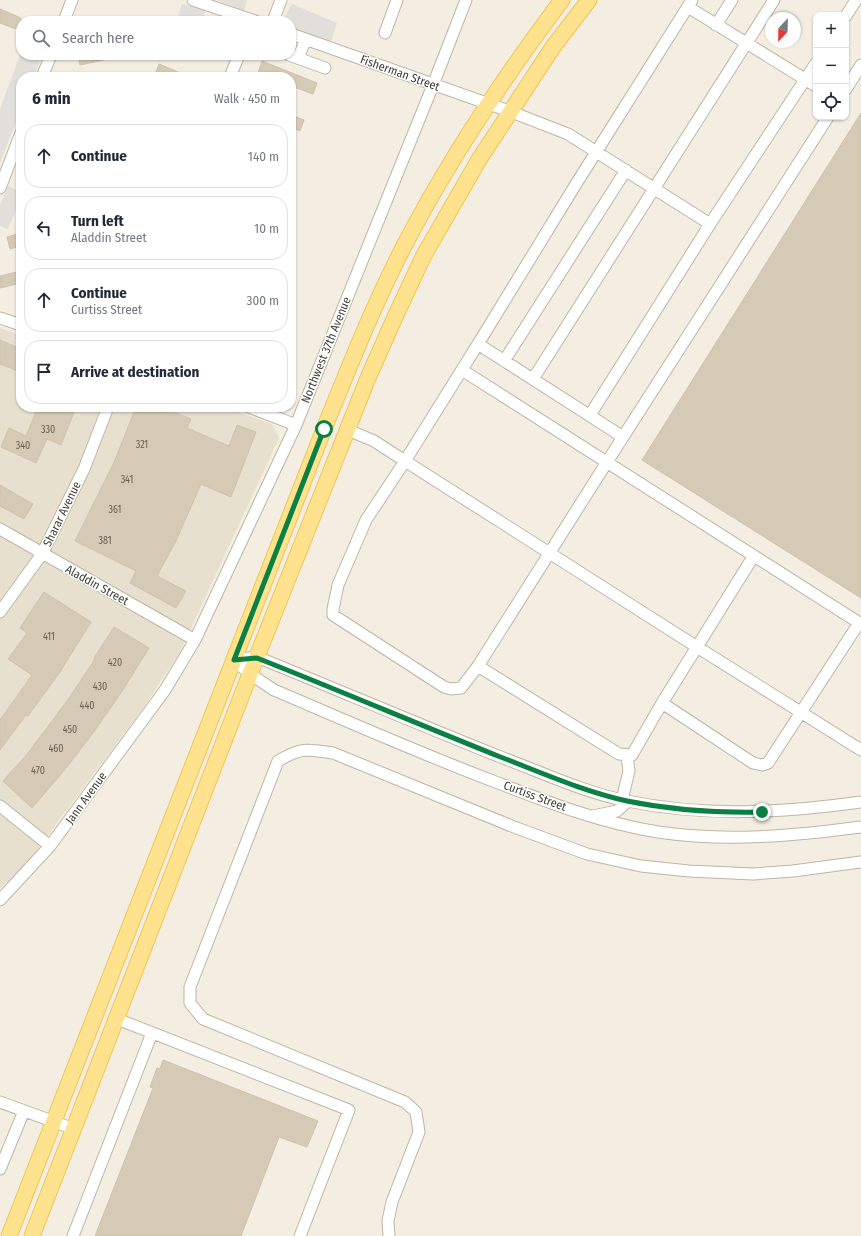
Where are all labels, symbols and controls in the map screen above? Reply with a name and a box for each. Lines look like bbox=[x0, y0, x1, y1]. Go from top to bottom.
north arrow bbox=[765, 12, 801, 48]
map controls bbox=[813, 12, 849, 120]
button: + bbox=[813, 12, 849, 48]
search box bbox=[16, 16, 296, 60]
icon: search bbox=[30, 27, 52, 49]
text: Search here bbox=[62, 29, 134, 47]
button: − bbox=[813, 48, 849, 84]
street label: Fisherman Street bbox=[358, 52, 442, 94]
button: locate bbox=[813, 84, 849, 120]
text: 6 min bbox=[32, 88, 71, 109]
text: Walk · 450 m bbox=[214, 91, 280, 106]
icon: ahead bbox=[33, 145, 55, 167]
text: Continue bbox=[71, 147, 127, 165]
text: 140 m bbox=[248, 149, 279, 164]
text: Turn left bbox=[71, 212, 124, 230]
icon: left bbox=[33, 217, 55, 239]
text: 10 m bbox=[254, 221, 279, 236]
text: Aladdin Street bbox=[71, 230, 147, 245]
text: Continue bbox=[71, 284, 127, 302]
icon: ahead bbox=[33, 289, 55, 311]
text: 300 m bbox=[247, 293, 279, 308]
street label: Northwest 37th Avenue bbox=[298, 295, 354, 405]
text: Curtiss Street bbox=[71, 302, 142, 317]
icon: arrive bbox=[33, 361, 55, 383]
text: Arrive at destination bbox=[71, 363, 199, 381]
route start bbox=[315, 420, 333, 438]
house number: 330 bbox=[41, 424, 55, 436]
house number: 321 bbox=[136, 439, 148, 451]
house number: 340 bbox=[16, 440, 30, 452]
house number: 341 bbox=[121, 474, 133, 486]
street label: Sharar Avenue bbox=[40, 479, 84, 549]
house number: 361 bbox=[109, 504, 121, 516]
house number: 381 bbox=[98, 535, 112, 547]
street label: Aladdin Street bbox=[63, 562, 131, 608]
house number: 411 bbox=[43, 631, 55, 643]
house number: 420 bbox=[108, 657, 122, 669]
house number: 430 bbox=[93, 681, 107, 693]
house number: 440 bbox=[80, 700, 94, 712]
house number: 450 bbox=[63, 724, 77, 736]
house number: 460 bbox=[48, 743, 64, 755]
house number: 470 bbox=[31, 765, 45, 777]
street label: Jann Avenue bbox=[63, 769, 110, 827]
street label: Curtiss Street bbox=[502, 778, 568, 814]
route end bbox=[753, 803, 771, 821]

